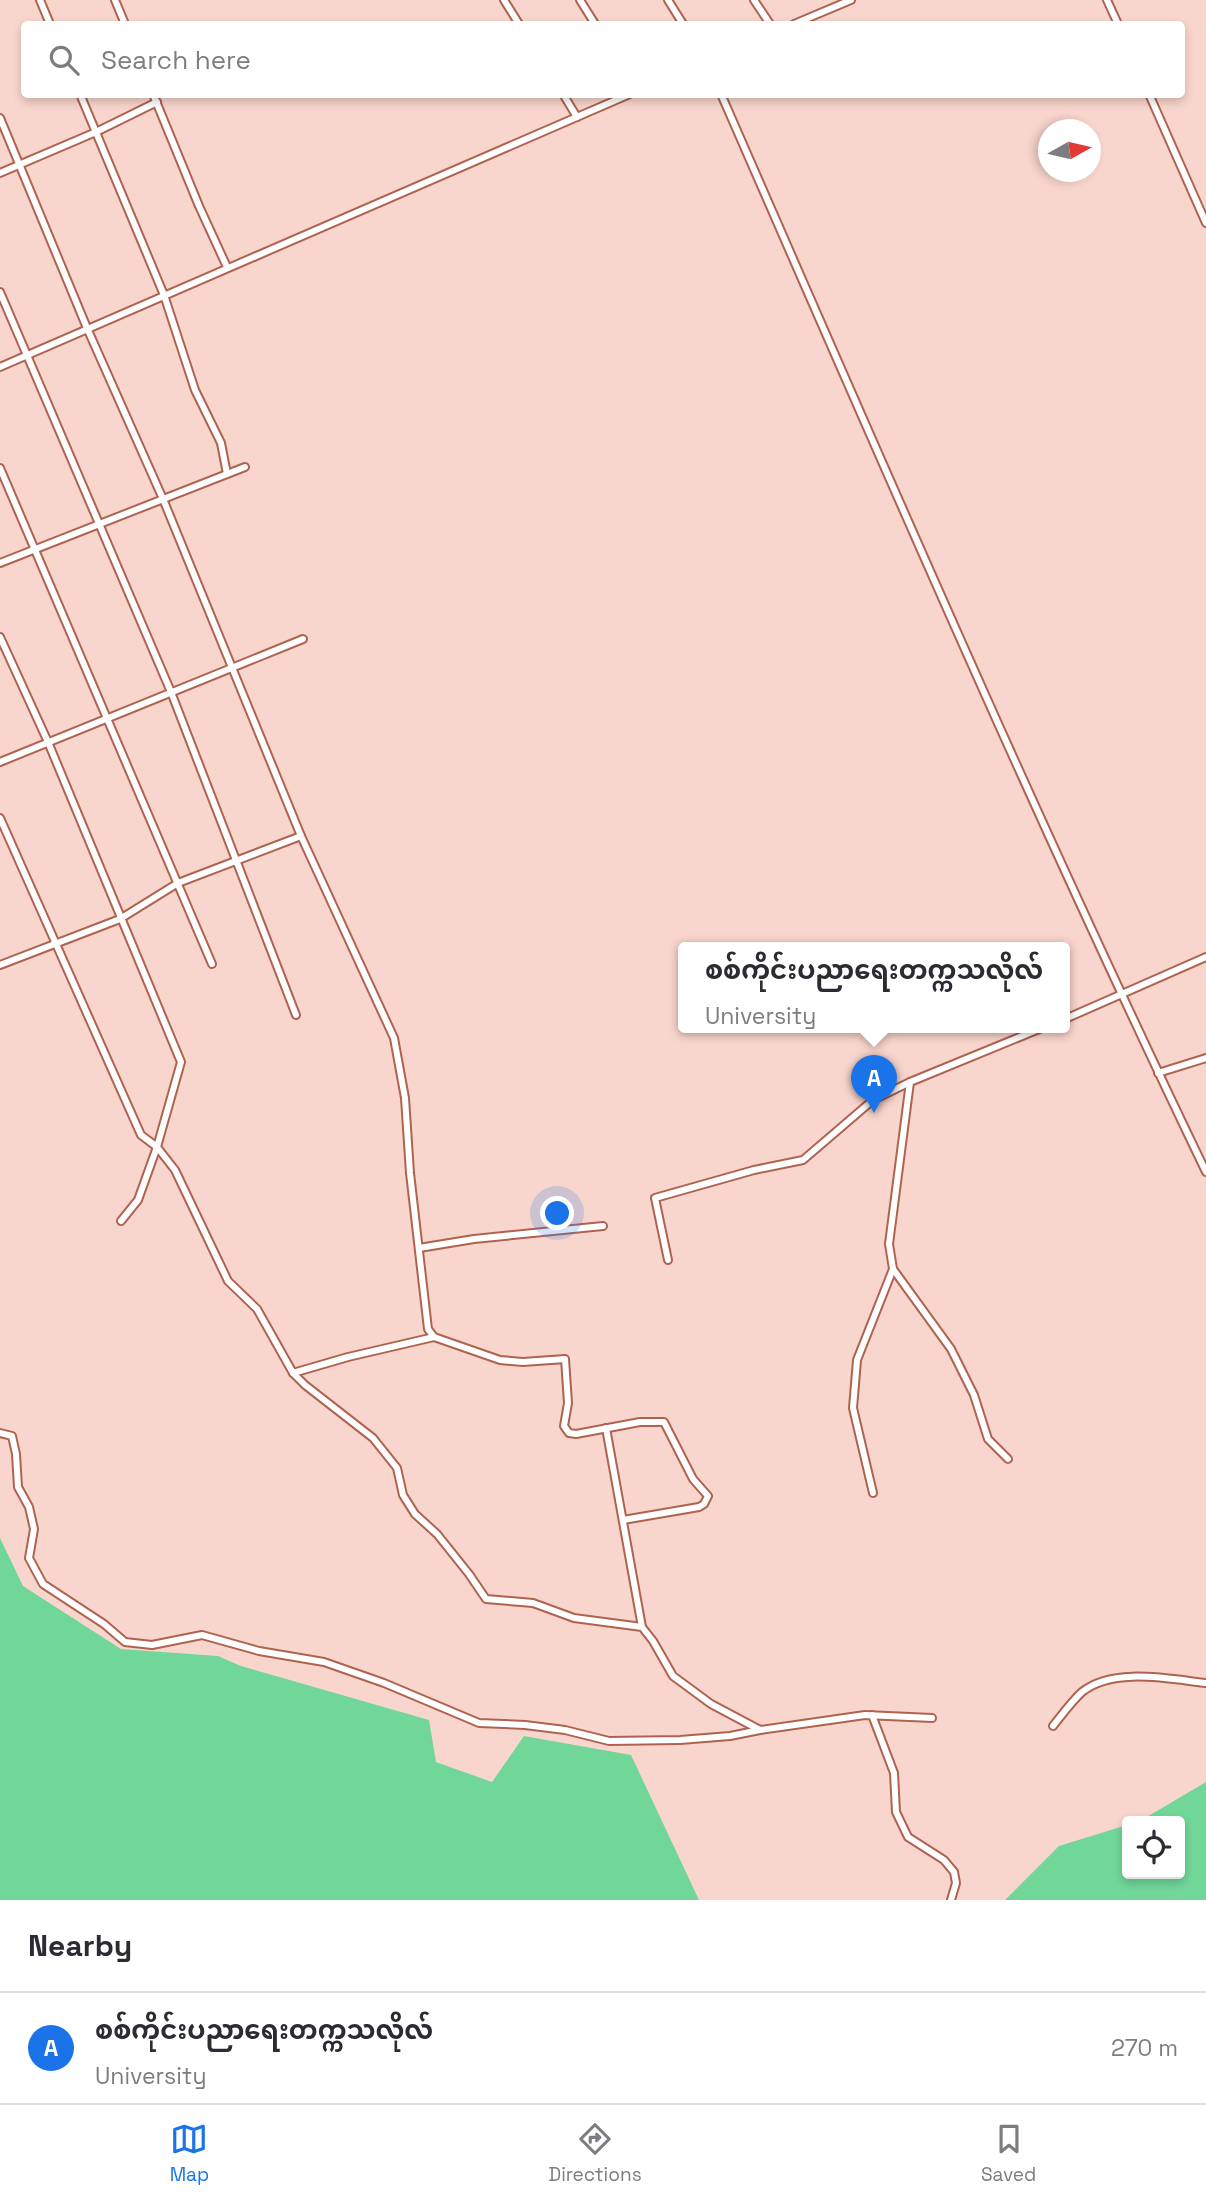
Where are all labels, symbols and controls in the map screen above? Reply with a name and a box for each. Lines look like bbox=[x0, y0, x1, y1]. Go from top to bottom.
search box bbox=[21, 21, 1185, 98]
icon: search bbox=[45, 41, 83, 79]
text: Search here bbox=[101, 43, 251, 77]
north arrow bbox=[1038, 119, 1101, 182]
popup bbox=[678, 942, 1070, 1033]
text: စစ်ကိုင်းပညာရေးတက္ကသလိုလ် bbox=[705, 953, 1043, 987]
text: University bbox=[705, 1001, 816, 1031]
pin: A bbox=[851, 1055, 897, 1113]
your location bbox=[540, 1196, 574, 1230]
map controls bbox=[1122, 1816, 1185, 1879]
button: locate bbox=[1122, 1816, 1185, 1879]
text: Nearby bbox=[28, 1926, 132, 1965]
text: စစ်ကိုင်းပညာရေးတက္ကသလိုလ် bbox=[95, 2013, 433, 2047]
text: A bbox=[44, 2033, 58, 2063]
text: 270 m bbox=[1111, 2033, 1178, 2063]
text: University bbox=[95, 2061, 206, 2091]
tab: Map bbox=[170, 2120, 209, 2187]
tab: Directions bbox=[549, 2120, 642, 2187]
tab: Saved bbox=[981, 2120, 1036, 2187]

